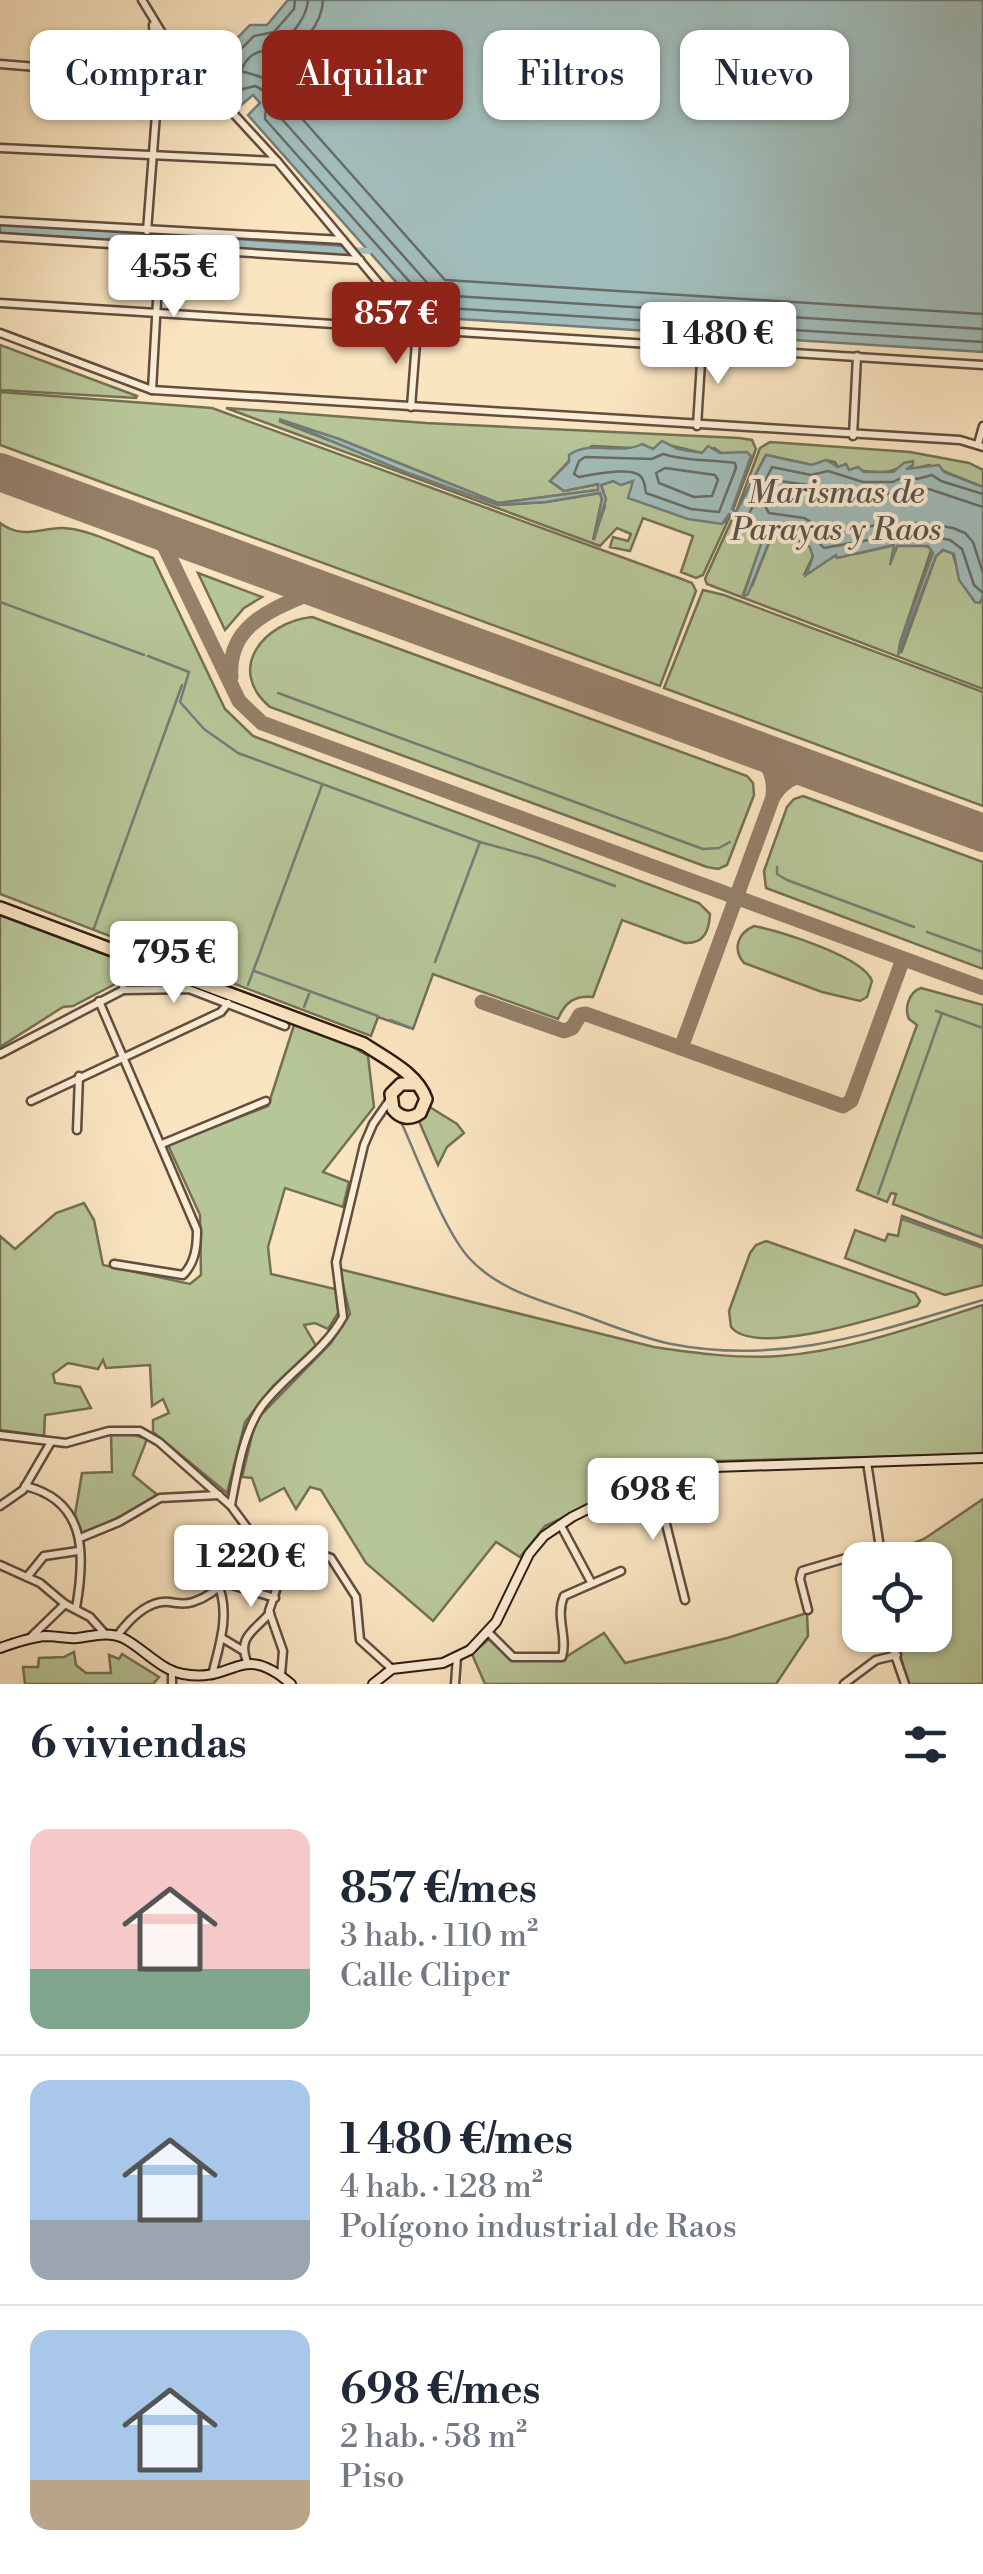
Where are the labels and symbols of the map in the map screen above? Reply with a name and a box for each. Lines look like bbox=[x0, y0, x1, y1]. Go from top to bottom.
pin: 455 € bbox=[104, 235, 244, 320]
pin: 857 € bbox=[326, 282, 466, 367]
pin: 1 480 € bbox=[626, 302, 810, 387]
water label: Marismas de Parayas y Raos bbox=[730, 473, 941, 550]
pin: 795 € bbox=[104, 921, 244, 1006]
pin: 698 € bbox=[583, 1458, 723, 1543]
pin: 1 220 € bbox=[159, 1525, 343, 1610]

